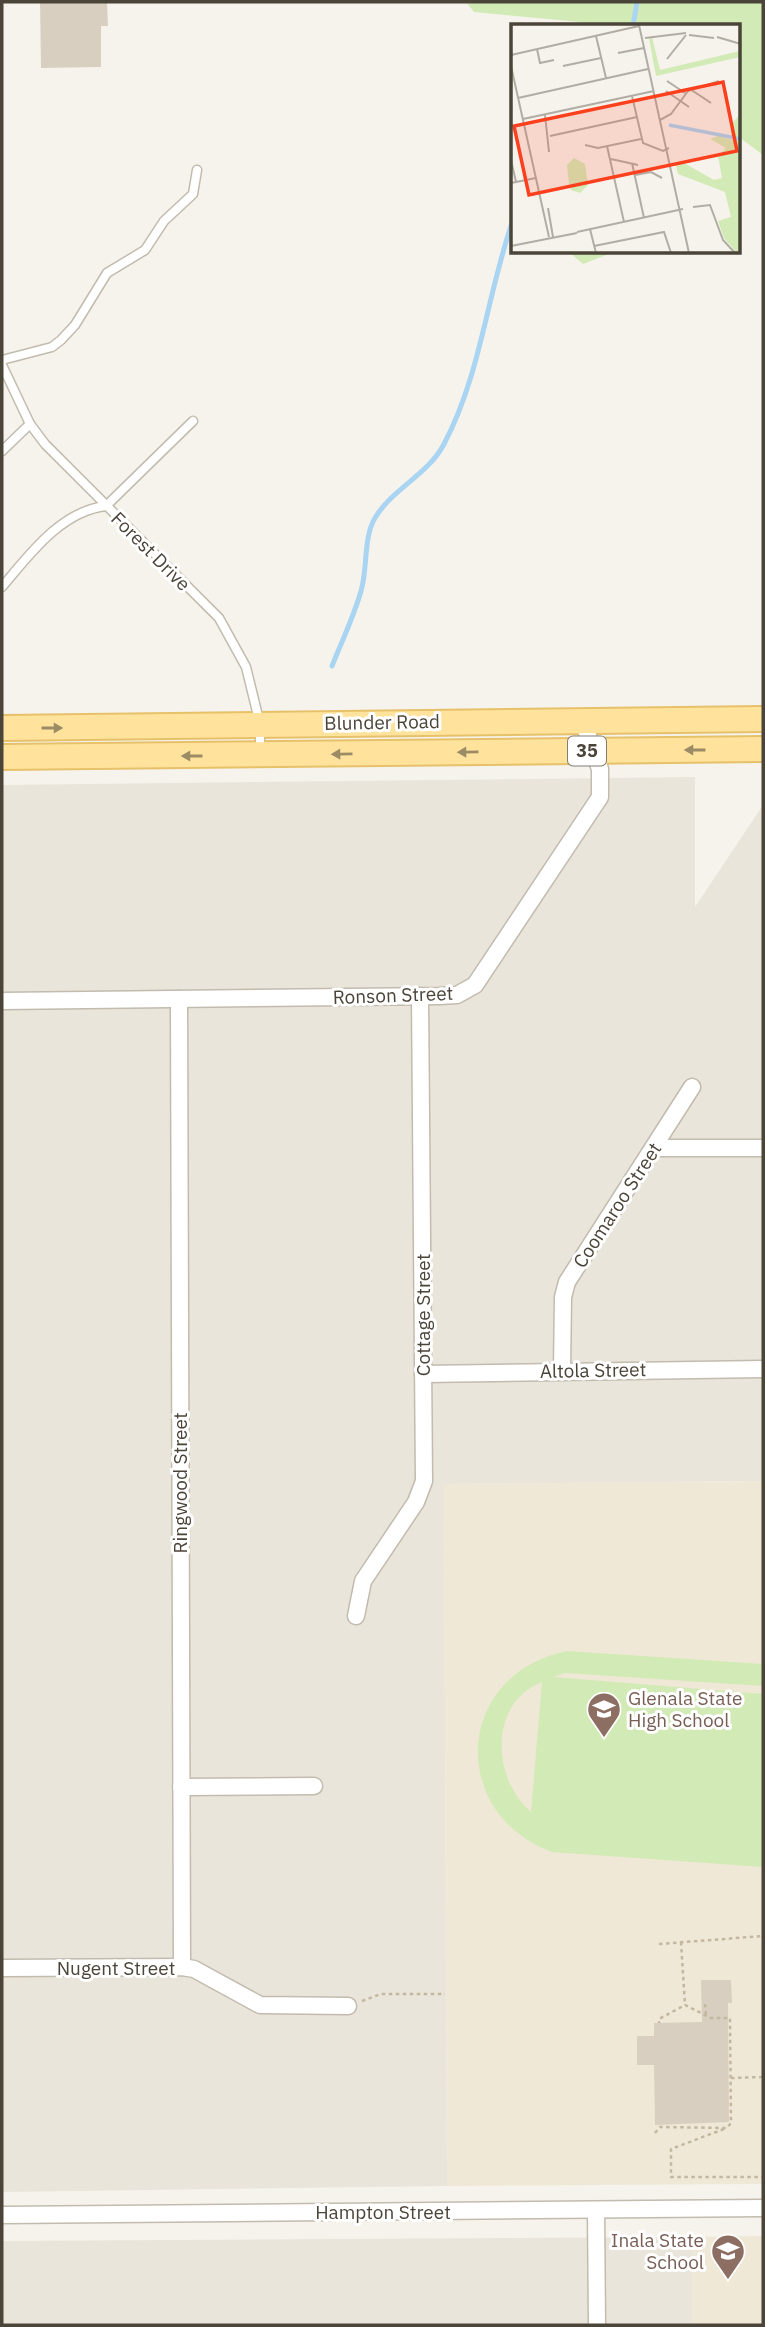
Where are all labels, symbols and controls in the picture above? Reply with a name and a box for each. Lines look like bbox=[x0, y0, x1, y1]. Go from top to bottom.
inset map bbox=[511, 24, 740, 254]
street label: Forest Drive bbox=[106, 506, 196, 596]
street label: Blunder Road bbox=[324, 709, 440, 735]
one-way arrow bbox=[41, 722, 63, 733]
road number: 35 bbox=[568, 736, 606, 766]
one-way arrow bbox=[684, 744, 706, 756]
one-way arrow bbox=[456, 747, 478, 758]
one-way arrow bbox=[331, 748, 353, 760]
one-way arrow bbox=[181, 750, 203, 762]
street label: Ronson Street bbox=[332, 981, 454, 1009]
street label: Coomaroo Street bbox=[568, 1138, 666, 1272]
street label: Cottage Street bbox=[411, 1254, 435, 1376]
street label: Altola Street bbox=[540, 1357, 646, 1383]
street label: Ringwood Street bbox=[168, 1412, 192, 1554]
place label: Glenala State High School bbox=[628, 1686, 742, 1732]
school or university icon: Glenala State High School bbox=[585, 1690, 623, 1739]
street label: Nugent Street bbox=[57, 1956, 175, 1980]
street label: Hampton Street bbox=[315, 2200, 451, 2224]
place label: Inala State School bbox=[611, 2228, 704, 2274]
school or university icon: Inala State School bbox=[709, 2232, 747, 2281]

